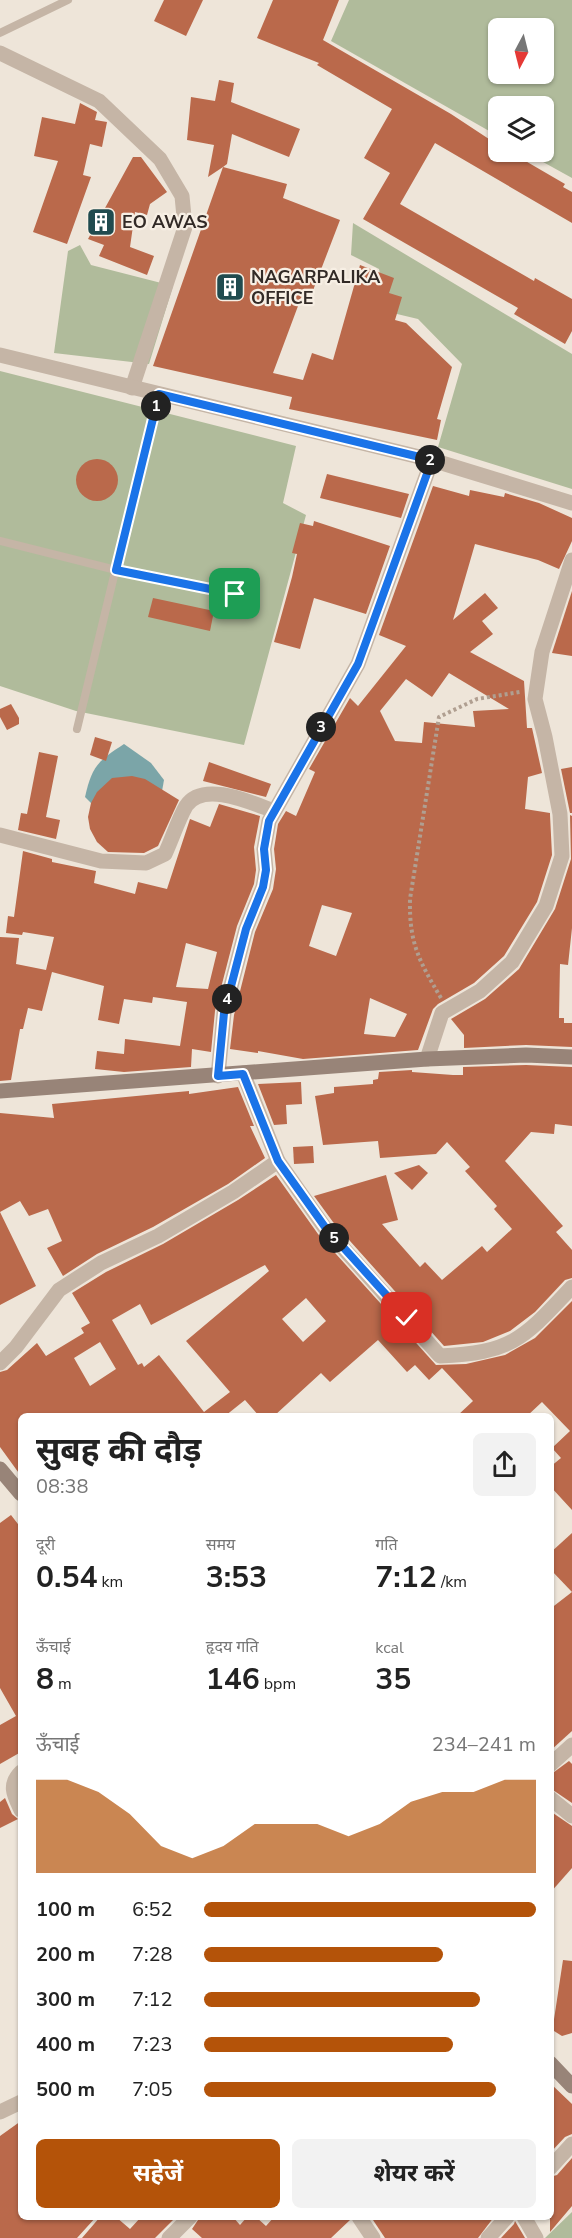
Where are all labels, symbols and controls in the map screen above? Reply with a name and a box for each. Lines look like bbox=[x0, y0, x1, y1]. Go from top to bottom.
north arrow bbox=[488, 18, 554, 84]
map controls bbox=[488, 18, 554, 162]
button: layers bbox=[488, 96, 554, 162]
building icon: EO AWAS bbox=[85, 206, 117, 238]
place label: EO AWAS bbox=[122, 210, 208, 234]
place label: NAGARPALIKA OFFICE bbox=[251, 265, 381, 310]
building icon: NAGARPALIKA OFFICE bbox=[214, 271, 246, 303]
pin: 1 bbox=[141, 391, 171, 421]
text: 1 bbox=[151, 395, 161, 417]
pin: 2 bbox=[415, 445, 445, 475]
text: 2 bbox=[425, 449, 435, 471]
pin bbox=[209, 568, 260, 619]
icon: arrive bbox=[218, 577, 251, 610]
pin: 3 bbox=[306, 712, 336, 742]
text: 3 bbox=[316, 716, 326, 738]
pin: 4 bbox=[212, 984, 242, 1014]
text: 4 bbox=[222, 988, 232, 1010]
pin: 5 bbox=[319, 1223, 349, 1253]
text: 5 bbox=[329, 1227, 339, 1249]
pin bbox=[381, 1292, 432, 1343]
icon: check bbox=[390, 1301, 423, 1334]
text: सुबह की दौड़ bbox=[36, 1428, 201, 1473]
button: share bbox=[473, 1433, 536, 1496]
text: 08:38 bbox=[36, 1473, 89, 1500]
text: दूरी bbox=[36, 1534, 55, 1556]
text: समय bbox=[206, 1534, 235, 1556]
text: गति bbox=[375, 1534, 398, 1556]
text: 0.54 bbox=[36, 1557, 97, 1598]
text: 3:53 bbox=[206, 1557, 267, 1598]
text: 7:12 bbox=[375, 1557, 437, 1598]
text: km bbox=[97, 1571, 123, 1593]
text: /km bbox=[437, 1571, 467, 1593]
text: ऊँचाई bbox=[36, 1636, 71, 1658]
text: हृदय गति bbox=[206, 1636, 259, 1658]
text: kcal bbox=[375, 1637, 404, 1659]
text: 8 bbox=[36, 1659, 54, 1700]
text: 146 bbox=[206, 1659, 260, 1700]
text: 35 bbox=[375, 1659, 411, 1700]
text: m bbox=[54, 1673, 72, 1695]
text: bpm bbox=[260, 1673, 296, 1695]
text: ऊँचाई bbox=[36, 1731, 79, 1758]
text: 234–241 m bbox=[432, 1731, 536, 1758]
text: 100 m bbox=[36, 1896, 95, 1923]
text: 6:52 bbox=[132, 1896, 173, 1923]
text: 200 m bbox=[36, 1941, 95, 1968]
text: 7:28 bbox=[132, 1941, 173, 1968]
text: 300 m bbox=[36, 1986, 95, 2013]
text: 7:12 bbox=[132, 1986, 173, 2013]
text: 400 m bbox=[36, 2031, 95, 2058]
text: 7:23 bbox=[132, 2031, 173, 2058]
text: 500 m bbox=[36, 2076, 95, 2103]
text: 7:05 bbox=[132, 2076, 173, 2103]
button: सहेजें bbox=[36, 2139, 280, 2208]
button: शेयर करें bbox=[292, 2139, 536, 2208]

